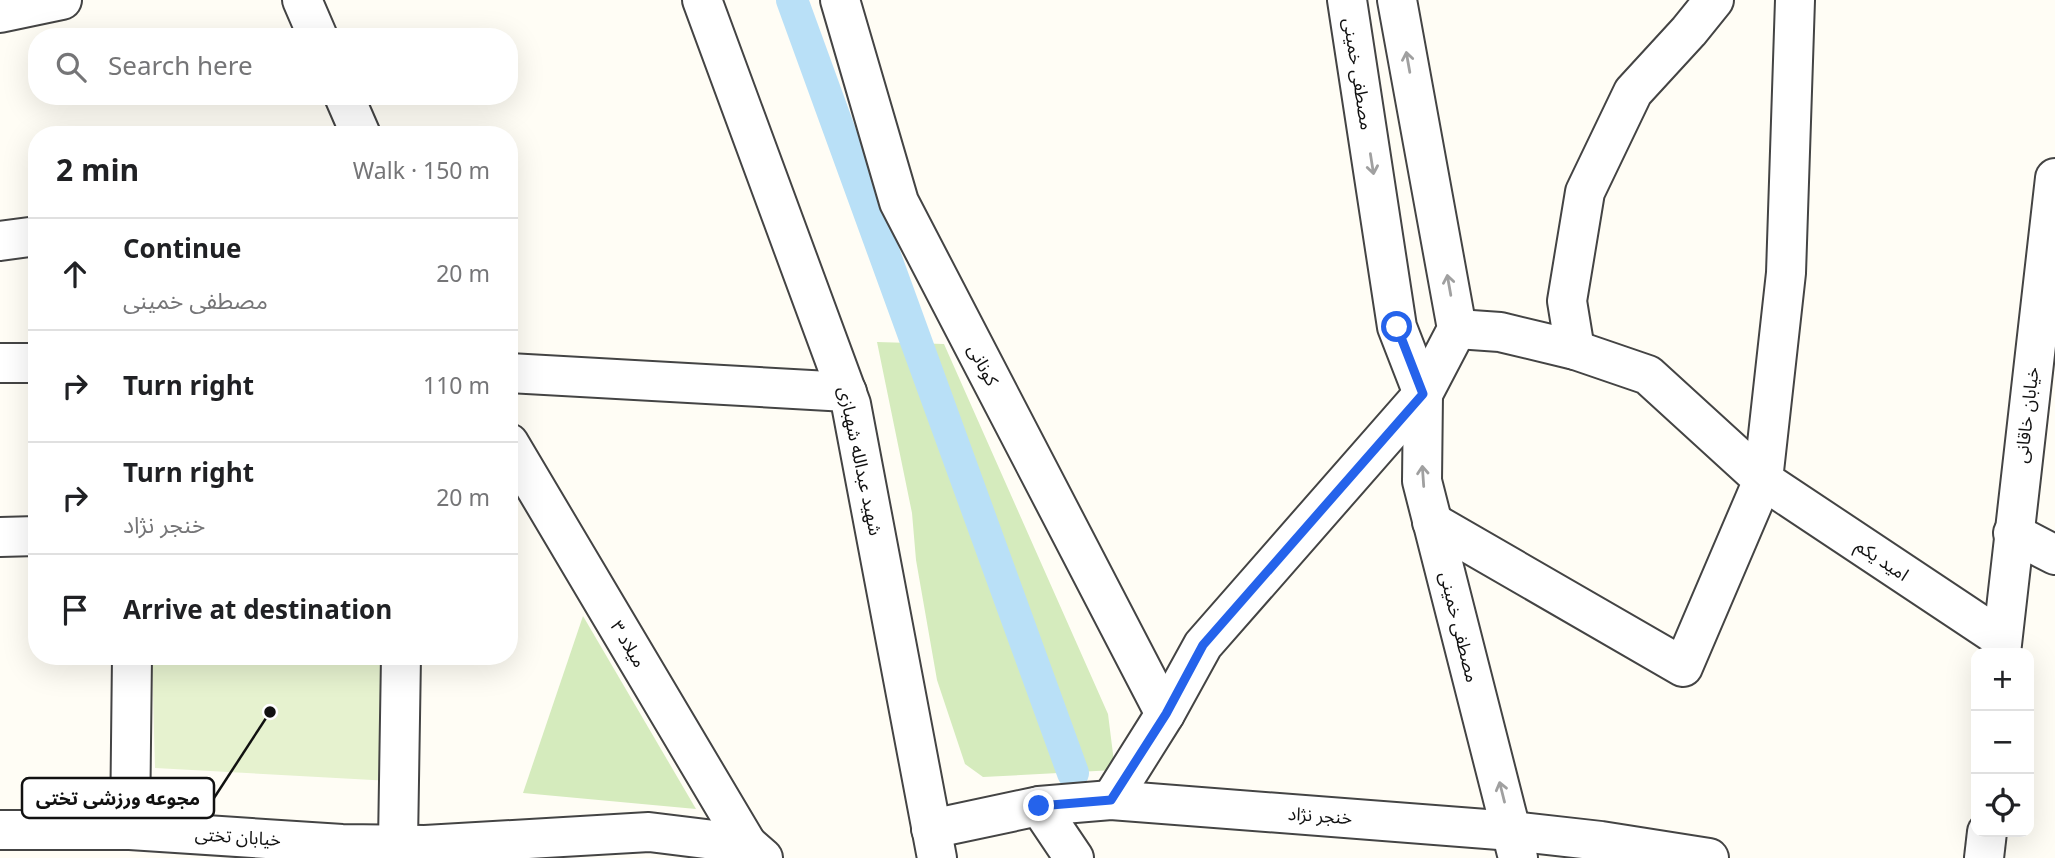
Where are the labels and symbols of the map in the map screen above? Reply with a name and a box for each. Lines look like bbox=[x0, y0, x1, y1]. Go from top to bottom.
street label: مصطفی خمینی bbox=[1330, 15, 1386, 133]
one-way arrow bbox=[1401, 51, 1414, 74]
one-way arrow bbox=[1366, 152, 1379, 175]
one-way arrow bbox=[1441, 275, 1455, 297]
route start bbox=[1381, 311, 1412, 342]
street label: کونانی bbox=[956, 337, 1010, 394]
street label: خیابان خاقانی bbox=[2002, 365, 2052, 465]
street label: شهید عبدالله شهبازی bbox=[826, 383, 894, 539]
one-way arrow bbox=[1416, 465, 1429, 488]
street label: امید یکم bbox=[1847, 528, 1917, 592]
street label: مصطفی خمینی bbox=[1427, 567, 1491, 687]
street label: میلاد ۳ bbox=[599, 613, 657, 675]
callout: مجوعه ورزشی تختی bbox=[22, 778, 214, 818]
text: مجوعه ورزشی تختی bbox=[36, 779, 200, 819]
one-way arrow bbox=[1495, 781, 1508, 804]
route end bbox=[1023, 790, 1054, 821]
street label: خنجر نژاد bbox=[1287, 795, 1353, 837]
street label: خیابان تختی bbox=[194, 815, 282, 858]

